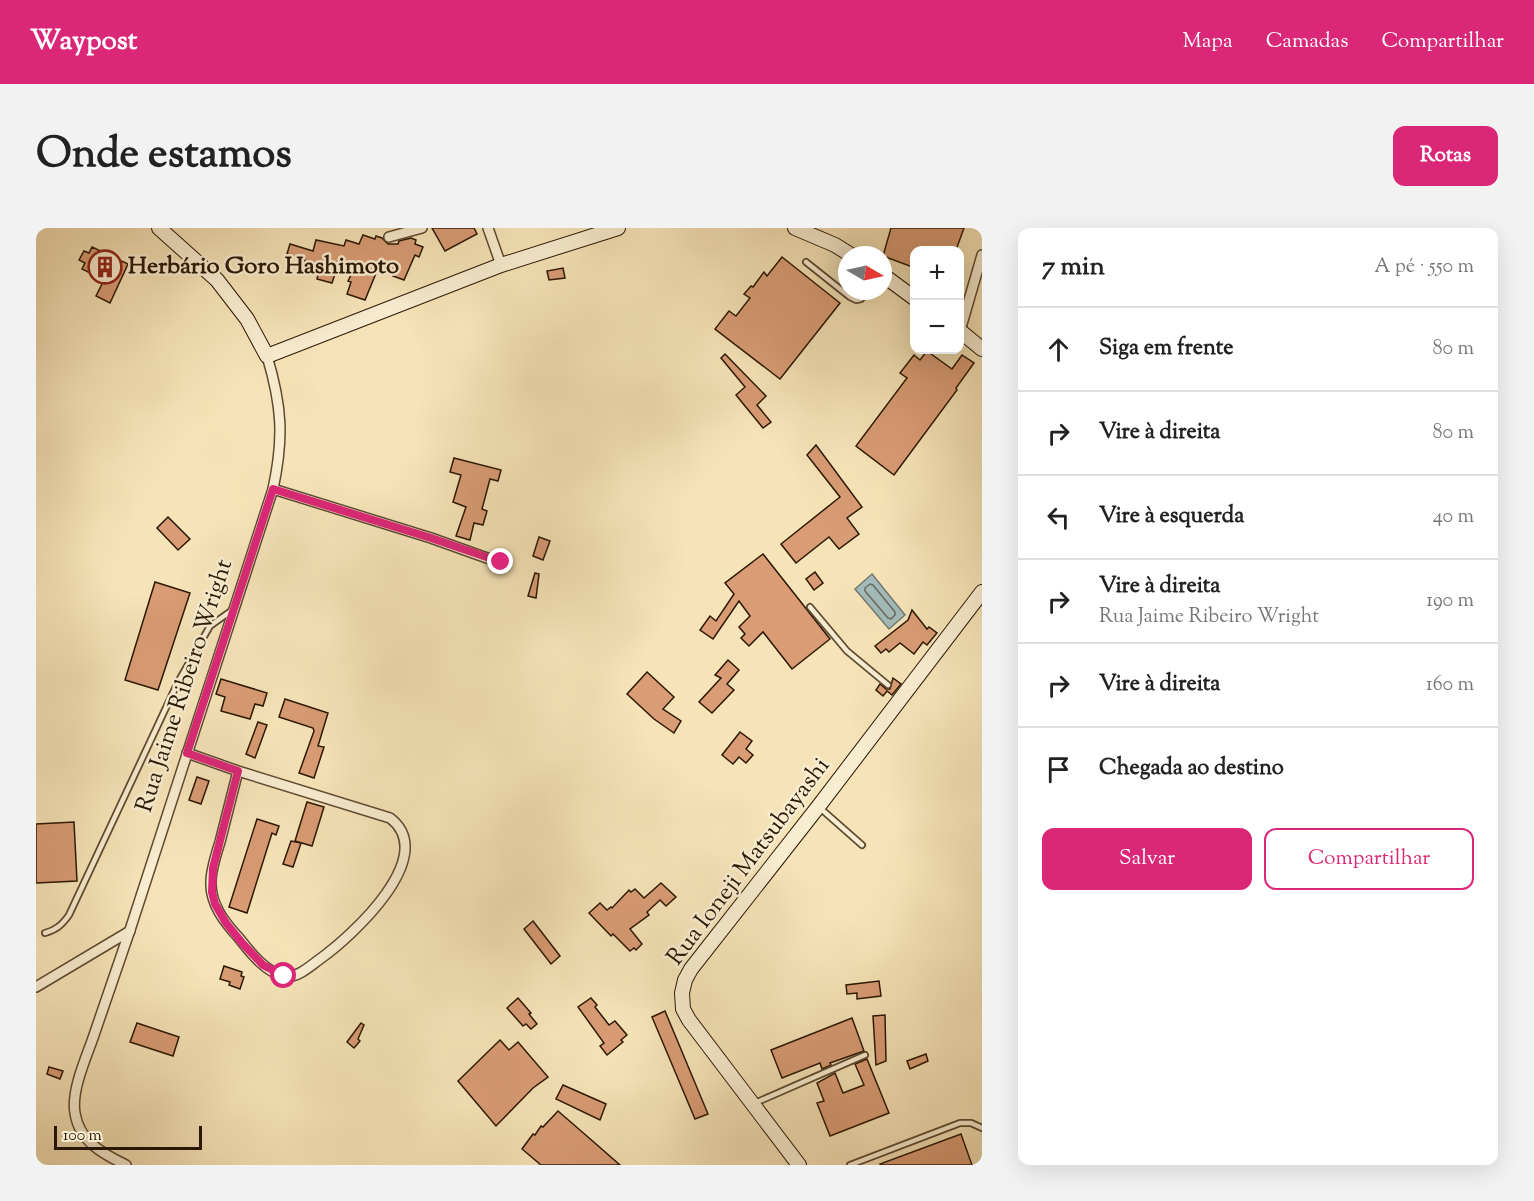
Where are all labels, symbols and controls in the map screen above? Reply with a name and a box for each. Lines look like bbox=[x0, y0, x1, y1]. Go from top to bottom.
text: Waypost bbox=[30, 22, 137, 62]
text: Mapa bbox=[1183, 27, 1233, 57]
text: Camadas bbox=[1266, 27, 1349, 57]
text: Compartilhar bbox=[1382, 27, 1504, 57]
text: Onde estamos bbox=[36, 126, 292, 186]
button: Rotas bbox=[1393, 126, 1498, 186]
north arrow bbox=[838, 246, 892, 300]
map controls bbox=[910, 246, 964, 354]
button: + bbox=[910, 246, 964, 300]
building icon: Herbário Goro Hashimoto bbox=[87, 249, 123, 285]
text: 7 min bbox=[1042, 249, 1105, 286]
place label: Herbário Goro Hashimoto bbox=[128, 250, 399, 284]
text: A pé · 550 m bbox=[1374, 253, 1474, 282]
button: − bbox=[910, 300, 964, 354]
icon: ahead bbox=[1042, 333, 1075, 366]
text: Siga em frente bbox=[1099, 333, 1234, 365]
text: 80 m bbox=[1433, 335, 1474, 364]
icon: right bbox=[1042, 417, 1075, 450]
text: Vire à direita bbox=[1099, 417, 1221, 449]
text: 80 m bbox=[1433, 419, 1474, 448]
icon: left bbox=[1042, 501, 1075, 534]
text: Vire à esquerda bbox=[1099, 501, 1244, 533]
text: 40 m bbox=[1433, 503, 1474, 532]
route end bbox=[487, 548, 513, 574]
street label: Rua Jaime Ribeiro Wright bbox=[128, 555, 242, 817]
text: Vire à direita bbox=[1099, 571, 1221, 603]
icon: right bbox=[1042, 585, 1075, 618]
text: 190 m bbox=[1426, 587, 1474, 616]
text: Rua Jaime Ribeiro Wright bbox=[1099, 603, 1319, 632]
icon: right bbox=[1042, 669, 1075, 702]
text: Vire à direita bbox=[1099, 669, 1221, 701]
text: 160 m bbox=[1426, 671, 1474, 700]
street label: Rua Ioneji Matsubayashi bbox=[659, 751, 839, 973]
icon: arrive bbox=[1042, 753, 1075, 786]
text: Chegada ao destino bbox=[1099, 753, 1284, 785]
button: Salvar bbox=[1042, 828, 1252, 890]
button: Compartilhar bbox=[1264, 828, 1474, 890]
route start bbox=[270, 962, 296, 988]
scale bar bbox=[54, 1123, 202, 1150]
text: 100 m bbox=[63, 1125, 102, 1148]

